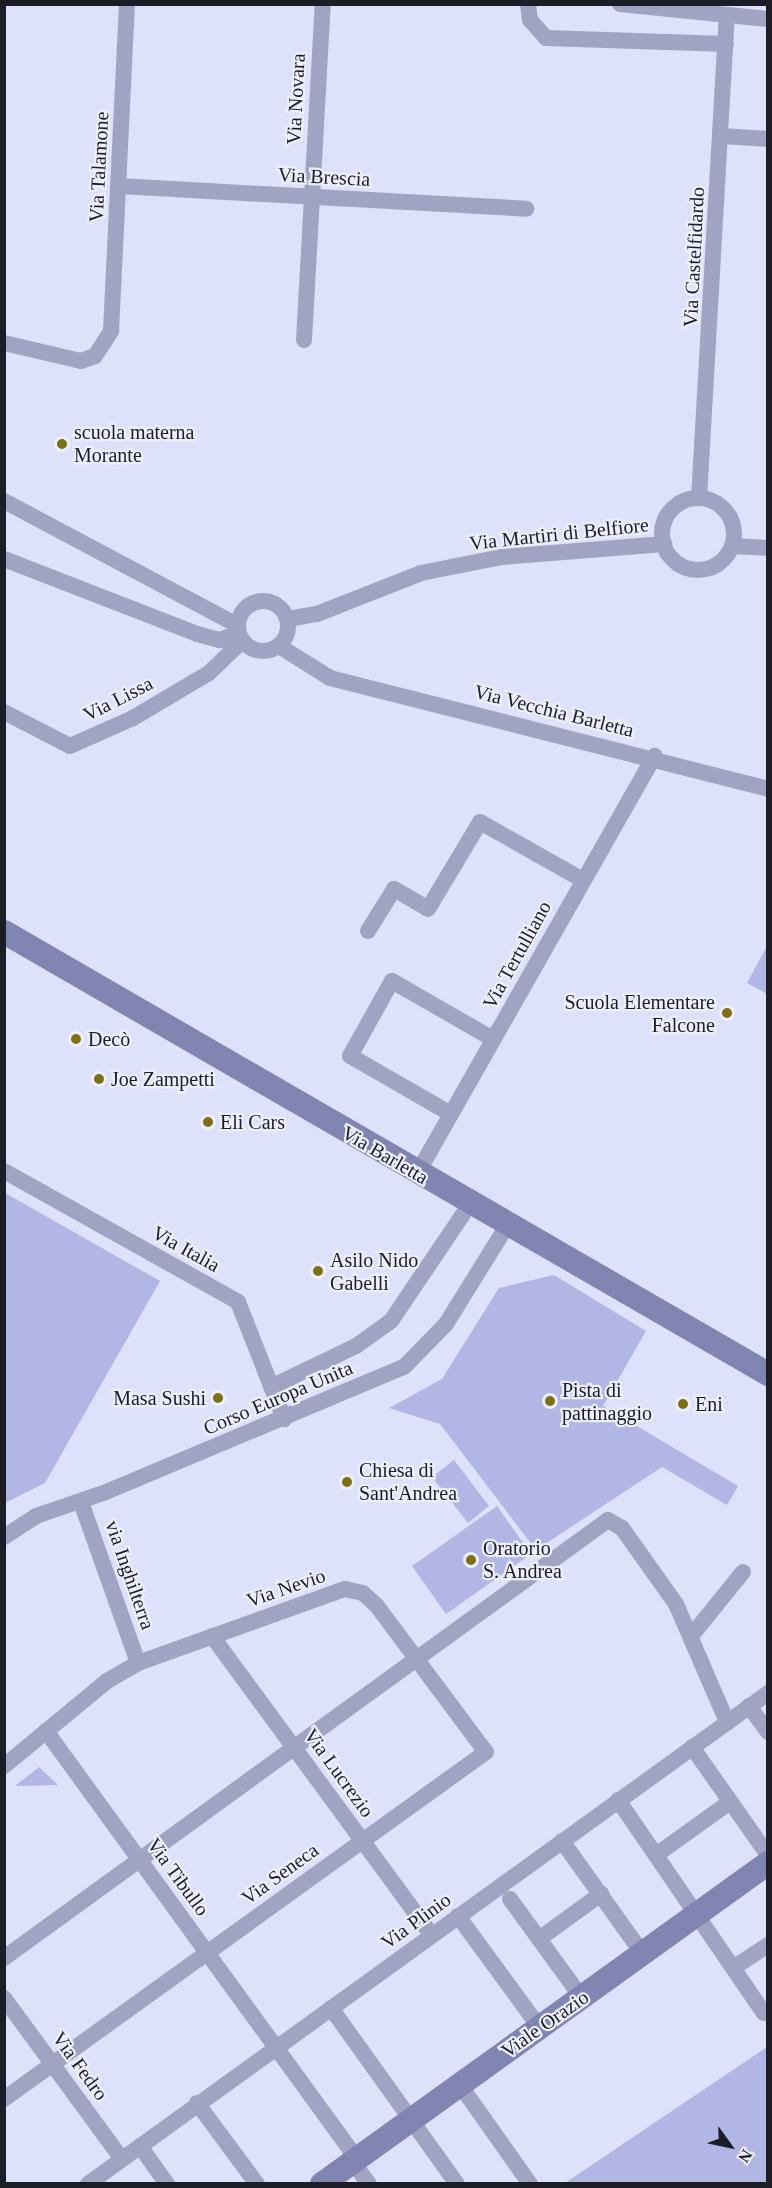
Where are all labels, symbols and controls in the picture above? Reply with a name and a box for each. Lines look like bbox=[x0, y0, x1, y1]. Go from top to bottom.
street label: Via Novara bbox=[282, 53, 310, 145]
street label: Via Talamone bbox=[84, 111, 114, 223]
street label: Via Brescia bbox=[277, 163, 371, 191]
street label: Via Castelfidardo bbox=[678, 186, 710, 328]
place label: scuola materna Morante bbox=[74, 420, 194, 467]
marker: scuola materna Morante bbox=[55, 437, 69, 451]
street label: Via Martiri di Belfiore bbox=[468, 513, 650, 555]
street label: Via Lissa bbox=[79, 671, 157, 727]
street label: Via Vecchia Barletta bbox=[471, 679, 637, 743]
street label: Via Tertulliano bbox=[477, 897, 557, 1013]
place label: Scuola Elementare Falcone bbox=[565, 990, 715, 1037]
marker: Scuola Elementare Falcone bbox=[720, 1006, 734, 1020]
place label: Decò bbox=[88, 1027, 130, 1051]
marker: Decò bbox=[69, 1032, 83, 1046]
place label: Joe Zampetti bbox=[111, 1067, 215, 1091]
marker: Joe Zampetti bbox=[92, 1072, 106, 1086]
place label: Eli Cars bbox=[220, 1110, 285, 1134]
marker: Eli Cars bbox=[201, 1115, 215, 1129]
street label: Via Barletta bbox=[337, 1121, 433, 1189]
street label: Via Italia bbox=[148, 1221, 224, 1277]
place label: Asilo Nido Gabelli bbox=[330, 1248, 418, 1295]
marker: Asilo Nido Gabelli bbox=[311, 1264, 325, 1278]
street label: Corso Europa Unita bbox=[200, 1356, 356, 1440]
place label: Pista di pattinaggio bbox=[562, 1378, 652, 1425]
place label: Masa Sushi bbox=[113, 1386, 206, 1410]
marker: Masa Sushi bbox=[211, 1391, 225, 1405]
place label: Eni bbox=[695, 1392, 723, 1416]
marker: Pista di pattinaggio bbox=[543, 1394, 557, 1408]
marker: Eni bbox=[676, 1397, 690, 1411]
place label: Chiesa di Sant'Andrea bbox=[359, 1458, 457, 1505]
marker: Chiesa di Sant'Andrea bbox=[340, 1475, 354, 1489]
street label: via Inghilterra bbox=[100, 1517, 160, 1633]
place label: Oratorio S. Andrea bbox=[483, 1536, 563, 1583]
marker: Oratorio S. Andrea bbox=[464, 1553, 478, 1567]
street label: Via Nevio bbox=[244, 1563, 328, 1613]
street label: Via Lucrezio bbox=[299, 1724, 379, 1822]
street label: Via Tibullo bbox=[142, 1833, 214, 1921]
street label: Via Seneca bbox=[237, 1838, 323, 1910]
street label: Via Plinio bbox=[376, 1888, 456, 1954]
street label: Viale Orazio bbox=[497, 1985, 593, 2063]
street label: Via Fedro bbox=[47, 2027, 113, 2105]
north arrow bbox=[700, 2116, 760, 2176]
text: N bbox=[735, 2147, 756, 2166]

